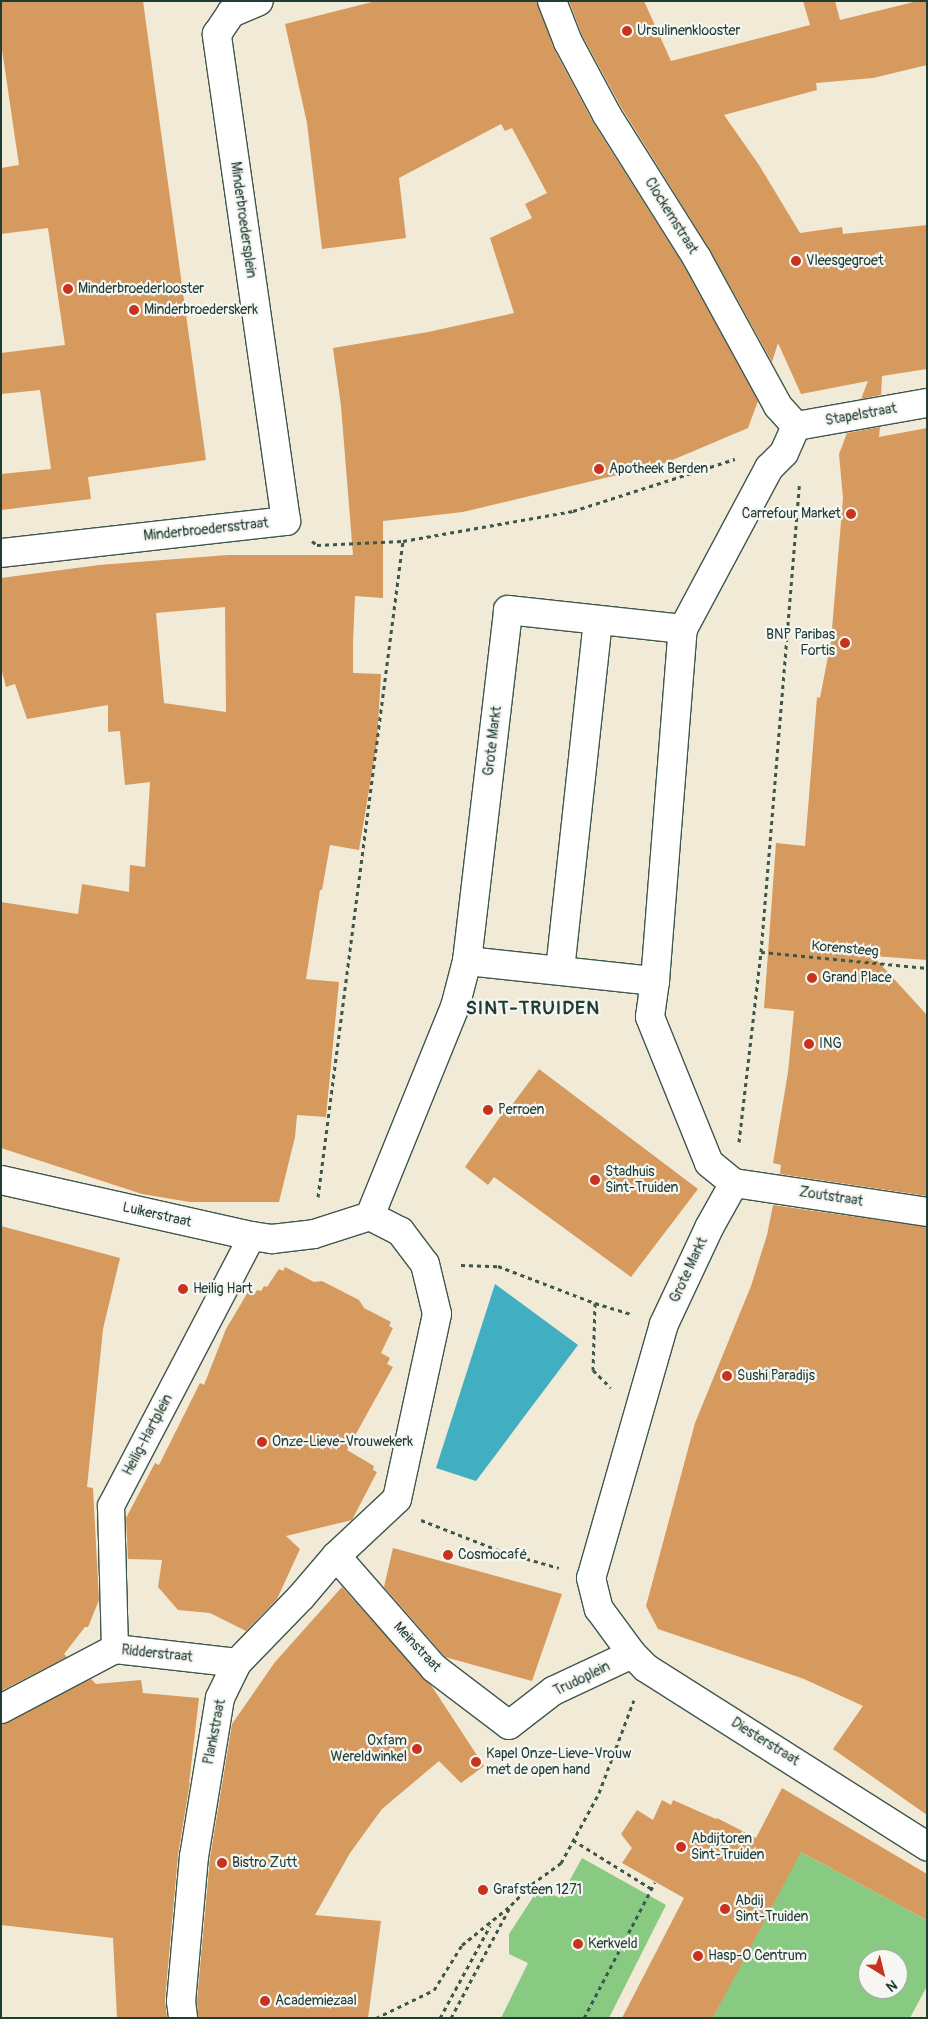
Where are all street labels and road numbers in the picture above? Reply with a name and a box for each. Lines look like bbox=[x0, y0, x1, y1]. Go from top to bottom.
street label: Minderbroedersplein bbox=[227, 161, 259, 279]
street label: Clockemstraat bbox=[641, 175, 701, 257]
street label: Stapelstraat bbox=[824, 400, 898, 430]
street label: Minderbroedersstraat bbox=[143, 515, 269, 545]
street label: Grote Markt bbox=[480, 705, 506, 777]
street label: Korensteeg bbox=[811, 938, 879, 960]
street label: Zoutstraat bbox=[798, 1184, 864, 1210]
street label: Luikerstraat bbox=[121, 1199, 193, 1231]
street label: Grote Markt bbox=[667, 1235, 711, 1305]
street label: Heilig-Hartplein bbox=[120, 1391, 176, 1479]
street label: Meinstraat bbox=[390, 1619, 444, 1675]
street label: Ridderstraat bbox=[121, 1642, 193, 1666]
street label: Trudoplein bbox=[551, 1658, 613, 1700]
street label: Plankstraat bbox=[200, 1698, 230, 1766]
street label: Diesterstraat bbox=[728, 1714, 802, 1770]

